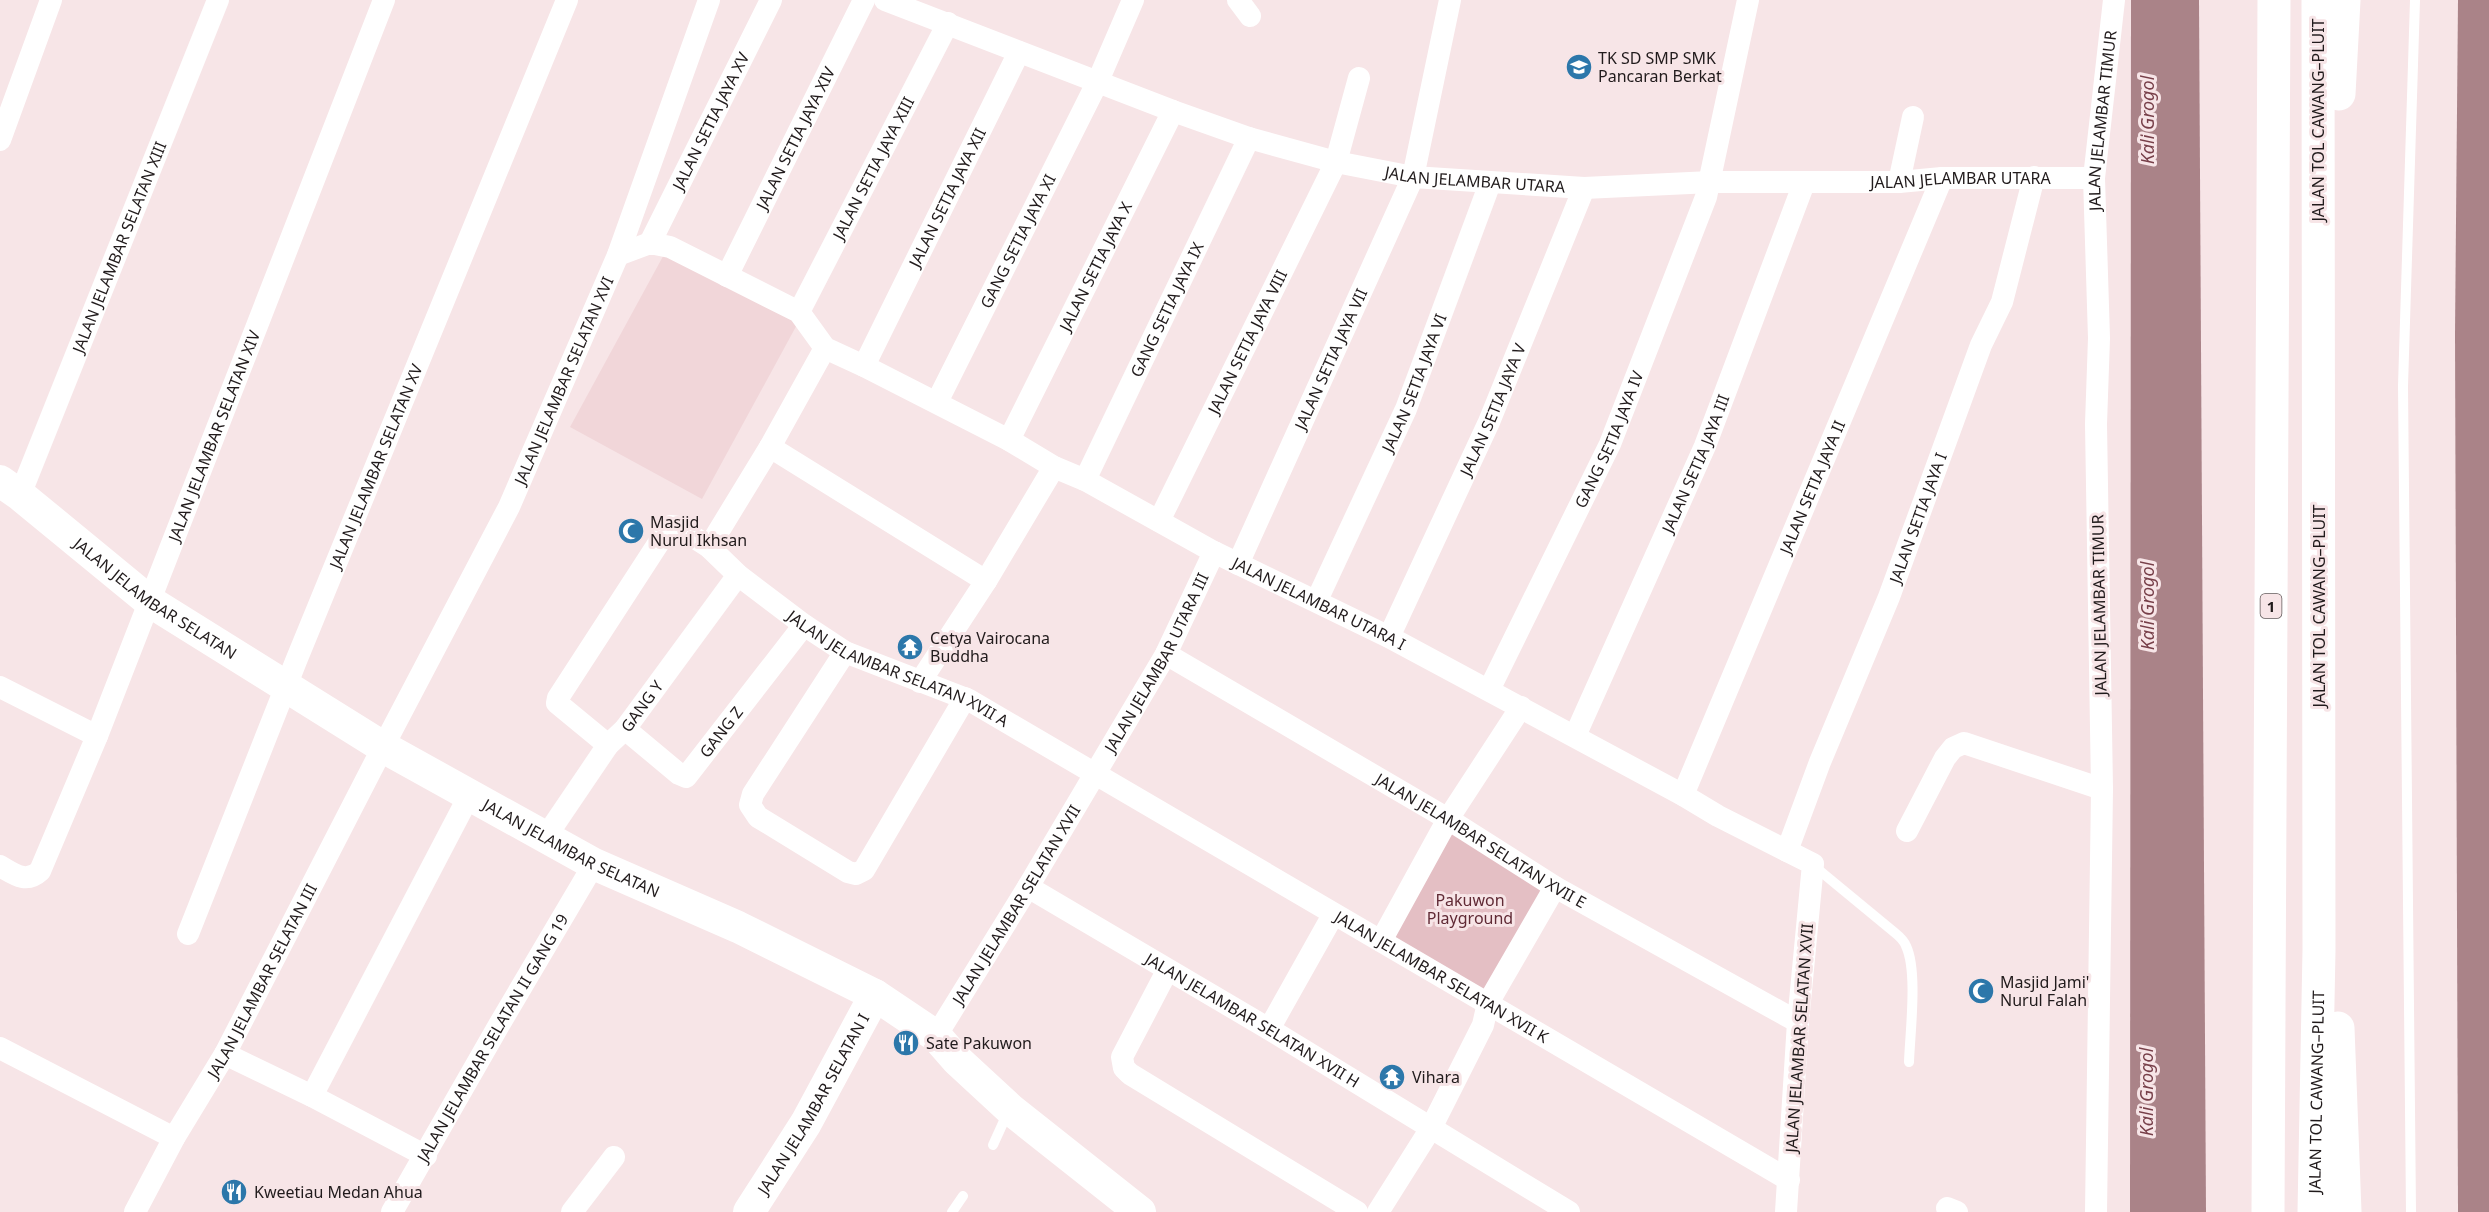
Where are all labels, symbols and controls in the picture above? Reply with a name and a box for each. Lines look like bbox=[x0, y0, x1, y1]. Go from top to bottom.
street label: JALAN TOL CAWANG–PLUIT bbox=[2307, 18, 2329, 224]
street label: JALAN JELAMBAR TIMUR bbox=[2083, 29, 2122, 213]
place label: TK SD SMP SMK Pancaran Berkat bbox=[1598, 47, 1722, 87]
street label: JALAN SETIA JAYA XV bbox=[666, 48, 754, 196]
school or university icon: TK SD SMP SMK Pancaran Berkat bbox=[1564, 52, 1594, 82]
street label: JALAN SETIA JAYA XIV bbox=[750, 63, 840, 215]
water label: Kali Grogol bbox=[2135, 75, 2159, 164]
street label: JALAN SETIA JAYA XIII bbox=[826, 93, 919, 245]
street label: JALAN SETIA JAYA XII bbox=[903, 124, 991, 272]
street label: JALAN JELAMBAR SELATAN XIII bbox=[66, 138, 171, 358]
street label: JALAN JELAMBAR UTARA bbox=[1381, 160, 1566, 198]
street label: JALAN JELAMBAR UTARA bbox=[1868, 167, 2051, 193]
street label: GANG SETIA JAYA XI bbox=[975, 170, 1061, 312]
street label: JALAN SETIA JAYA X bbox=[1053, 198, 1137, 336]
street label: GANG SETIA JAYA IX bbox=[1125, 238, 1209, 381]
street label: JALAN SETIA JAYA VIII bbox=[1202, 266, 1292, 419]
street label: JALAN JELAMBAR SELATAN XVI bbox=[508, 273, 618, 490]
street label: JALAN SETIA JAYA VII bbox=[1288, 285, 1372, 435]
street label: JALAN SETIA JAYA VI bbox=[1376, 311, 1451, 457]
street label: JALAN JELAMBAR SELATAN XIV bbox=[162, 327, 265, 546]
street label: JALAN SETIA JAYA V bbox=[1454, 340, 1531, 481]
street label: JALAN JELAMBAR SELATAN XV bbox=[323, 360, 428, 574]
street label: GANG SETIA JAYA IV bbox=[1569, 367, 1649, 512]
street label: JALAN SETIA JAYA III bbox=[1656, 391, 1734, 538]
street label: JALAN SETIA JAYA II bbox=[1774, 417, 1850, 559]
street label: JALAN SETIA JAYA I bbox=[1883, 449, 1952, 588]
street label: JALAN TOL CAWANG–PLUIT bbox=[2308, 504, 2330, 710]
place label: Masjid Nurul Ikhsan bbox=[650, 511, 747, 551]
street label: JALAN JELAMBAR TIMUR bbox=[2086, 514, 2112, 698]
mosque icon: Masjid Nurul Ikhsan bbox=[616, 516, 646, 546]
street label: JALAN JELAMBAR SELATAN bbox=[67, 531, 241, 664]
street label: JALAN JELAMBAR UTARA I bbox=[1227, 551, 1410, 655]
water label: Kali Grogol bbox=[2135, 561, 2159, 650]
street label: JALAN JELAMBAR UTARA III bbox=[1098, 569, 1214, 758]
road number: 1 bbox=[2260, 594, 2282, 618]
street label: JALAN JELAMBAR SELATAN XVII A bbox=[781, 604, 1013, 732]
place label: Cetya Vairocana Buddha bbox=[930, 627, 1050, 667]
temple icon: Cetya Vairocana Buddha bbox=[895, 632, 925, 662]
street label: GANG Y bbox=[615, 675, 669, 736]
street label: GANG Z bbox=[694, 702, 748, 762]
street label: JALAN JELAMBAR SELATAN XVII E bbox=[1370, 767, 1590, 913]
street label: JALAN JELAMBAR SELATAN bbox=[477, 793, 663, 902]
street label: JALAN JELAMBAR SELATAN XVII bbox=[946, 801, 1085, 1010]
street label: JALAN JELAMBAR SELATAN III bbox=[201, 880, 322, 1084]
park label: Pakuwon Playground bbox=[1427, 889, 1513, 929]
street label: JALAN JELAMBAR SELATAN XVII K bbox=[1329, 905, 1553, 1048]
street label: JALAN JELAMBAR SELATAN II GANG 19 bbox=[411, 910, 573, 1168]
street label: JALAN JELAMBAR SELATAN XVII bbox=[1780, 923, 1818, 1155]
street label: JALAN JELAMBAR SELATAN XVII H bbox=[1139, 947, 1364, 1093]
place label: Masjid Jami' Nurul Falah bbox=[2000, 971, 2089, 1011]
mosque icon: Masjid Jami' Nurul Falah bbox=[1966, 976, 1996, 1006]
street label: JALAN TOL CAWANG–PLUIT bbox=[2303, 990, 2329, 1196]
street label: JALAN JELAMBAR SELATAN I bbox=[751, 1009, 874, 1200]
restaurant icon: Sate Pakuwon bbox=[891, 1028, 921, 1058]
place label: Sate Pakuwon bbox=[926, 1032, 1032, 1054]
water label: Kali Grogol bbox=[2134, 1047, 2158, 1136]
temple icon: Vihara bbox=[1377, 1062, 1407, 1092]
place label: Vihara bbox=[1412, 1066, 1460, 1088]
restaurant icon: Kweetiau Medan Ahua bbox=[219, 1177, 249, 1207]
place label: Kweetiau Medan Ahua bbox=[254, 1181, 423, 1203]

